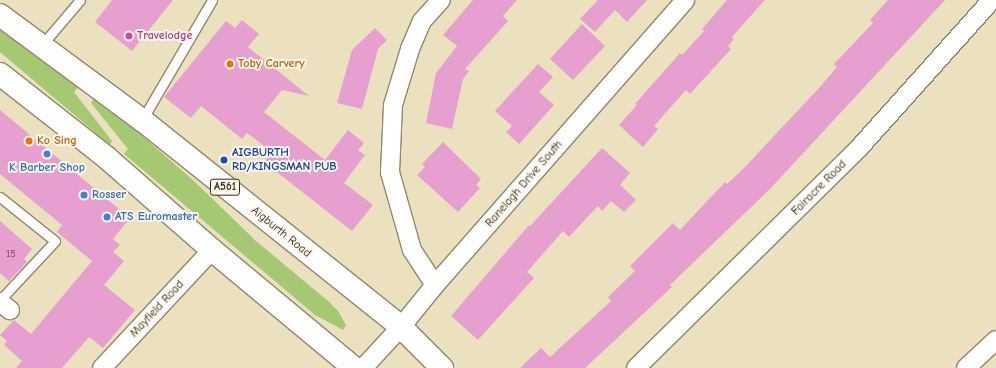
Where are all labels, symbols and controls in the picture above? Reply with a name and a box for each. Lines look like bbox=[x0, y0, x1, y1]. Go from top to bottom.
place label: Travelodge bbox=[137, 29, 192, 43]
marker: Travelodge bbox=[124, 31, 134, 41]
place label: Toby Carvery bbox=[238, 57, 305, 71]
marker: Toby Carvery bbox=[225, 59, 235, 69]
place label: Ko Sing bbox=[37, 134, 77, 148]
marker: Ko Sing bbox=[24, 136, 34, 146]
street label: Ranelagh Drive South bbox=[482, 138, 566, 230]
place label: AIGBURTH RD/KINGSMAN PUB bbox=[232, 146, 337, 174]
marker: K Barber Shop bbox=[42, 149, 52, 159]
marker: AIGBURTH RD/KINGSMAN PUB bbox=[219, 155, 229, 165]
street label: Fairacre Road bbox=[788, 157, 850, 219]
place label: K Barber Shop bbox=[9, 161, 85, 175]
road number: A561 bbox=[210, 178, 240, 196]
place label: Rosser bbox=[92, 188, 126, 202]
marker: Rosser bbox=[79, 190, 89, 200]
street label: Aigburth Road bbox=[248, 203, 314, 261]
place label: ATS Euromaster bbox=[115, 210, 197, 224]
marker: ATS Euromaster bbox=[102, 212, 112, 222]
house number: 15 bbox=[6, 249, 16, 261]
street label: Mayfield Road bbox=[127, 278, 187, 340]

